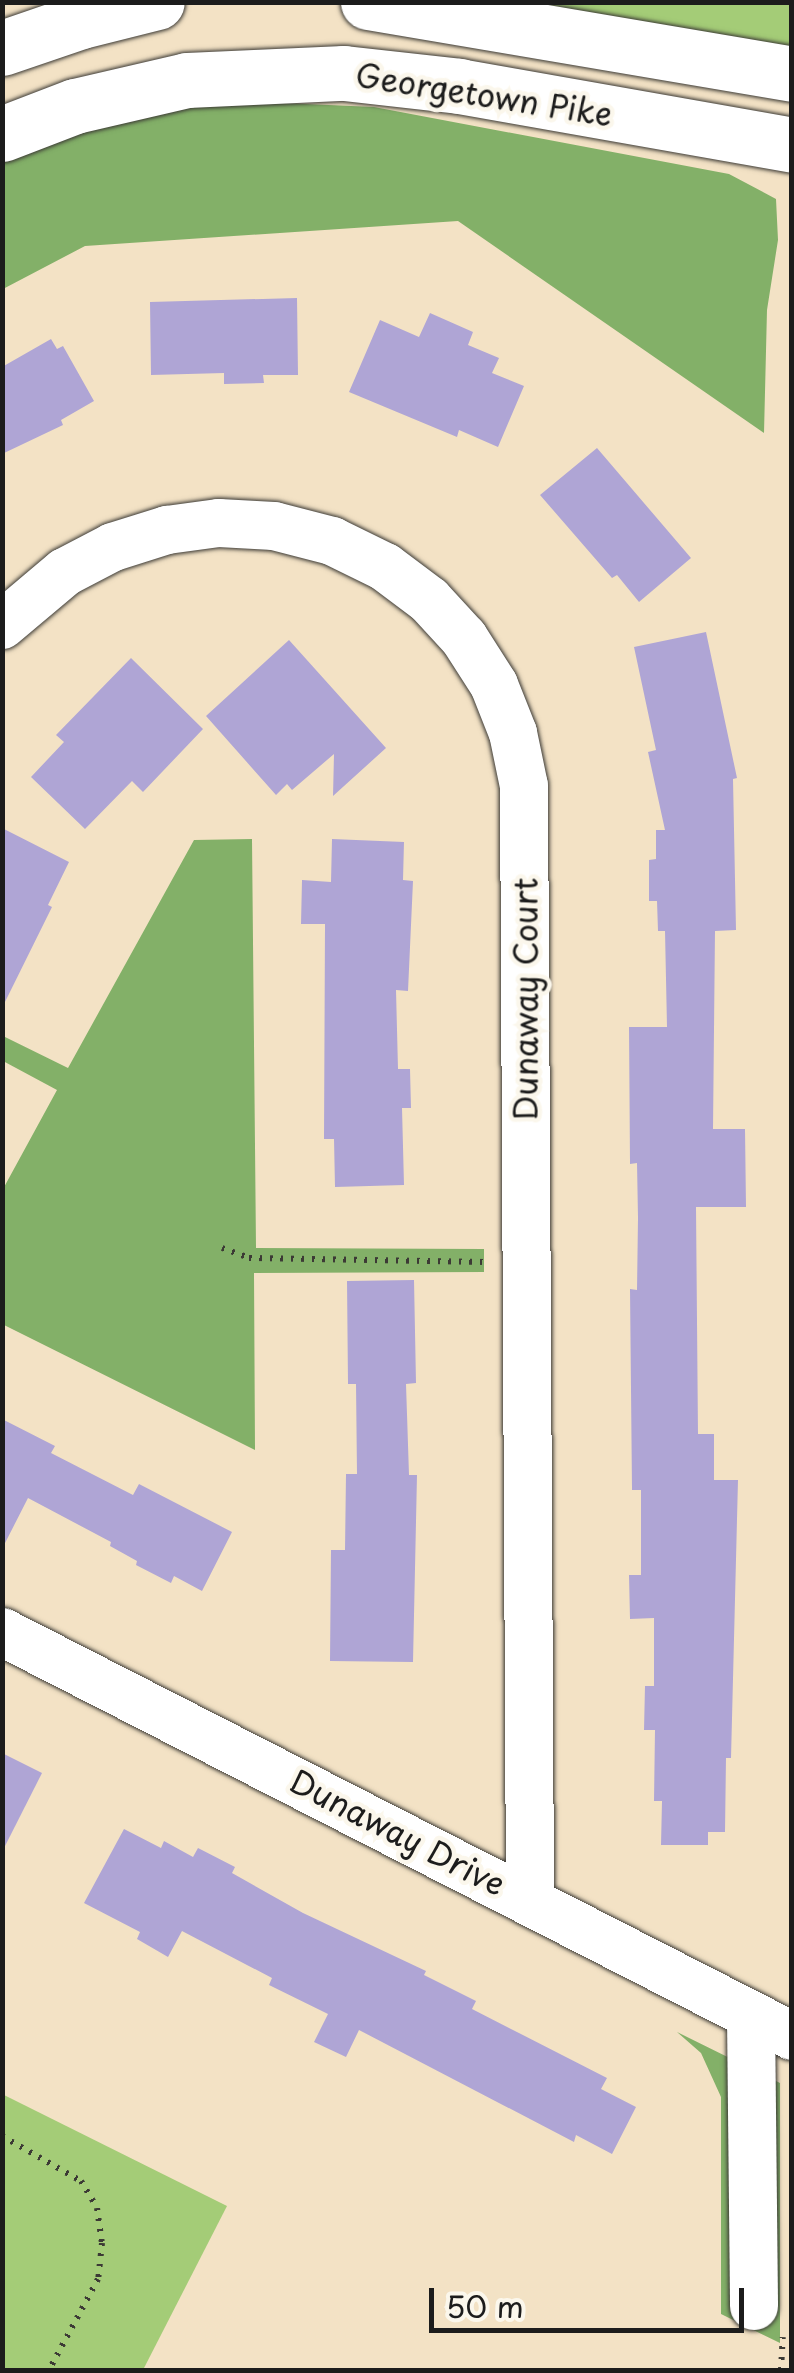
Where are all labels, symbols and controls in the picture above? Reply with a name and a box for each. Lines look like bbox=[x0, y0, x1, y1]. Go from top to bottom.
street label: Georgetown Pike bbox=[353, 55, 615, 133]
street label: Dunaway Court bbox=[506, 877, 544, 1121]
street label: Dunaway Drive bbox=[283, 1761, 513, 1903]
scale bar bbox=[434, 2268, 749, 2330]
text: 50 m bbox=[446, 2283, 524, 2328]

